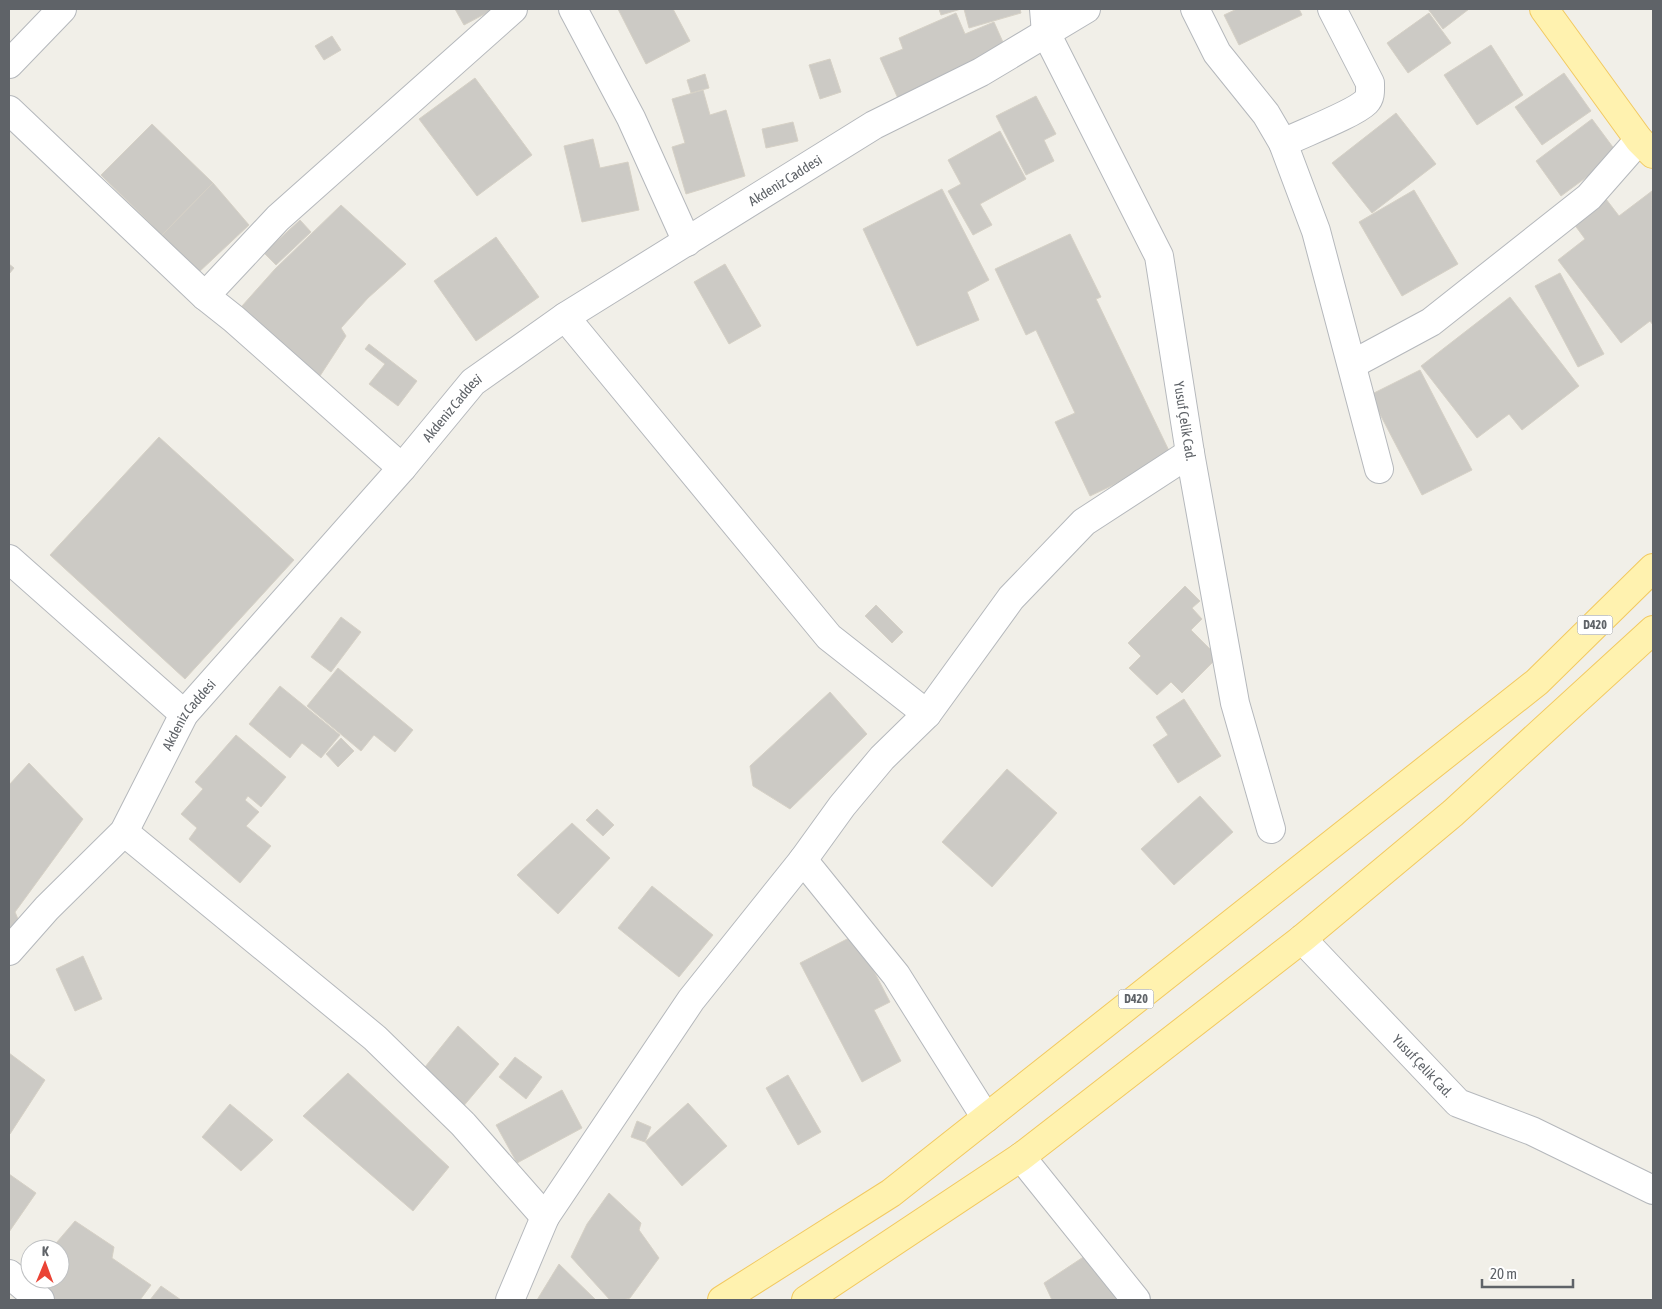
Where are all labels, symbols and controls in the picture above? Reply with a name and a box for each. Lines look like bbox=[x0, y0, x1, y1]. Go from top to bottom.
street label: Akdeniz Caddesi bbox=[745, 151, 825, 209]
street label: Akdeniz Caddesi bbox=[419, 371, 485, 445]
street label: Yusuf Çelik Cad. bbox=[1171, 380, 1199, 462]
road number: D420 bbox=[1578, 616, 1612, 634]
street label: Akdeniz Caddesi bbox=[159, 676, 219, 753]
road number: D420 bbox=[1118, 990, 1154, 1009]
street label: Yusuf Çelik Cad. bbox=[1389, 1031, 1456, 1100]
north arrow bbox=[20, 1239, 70, 1289]
text: K bbox=[42, 1243, 49, 1259]
scale bar bbox=[1482, 1256, 1573, 1288]
text: 20 m bbox=[1490, 1265, 1517, 1282]

